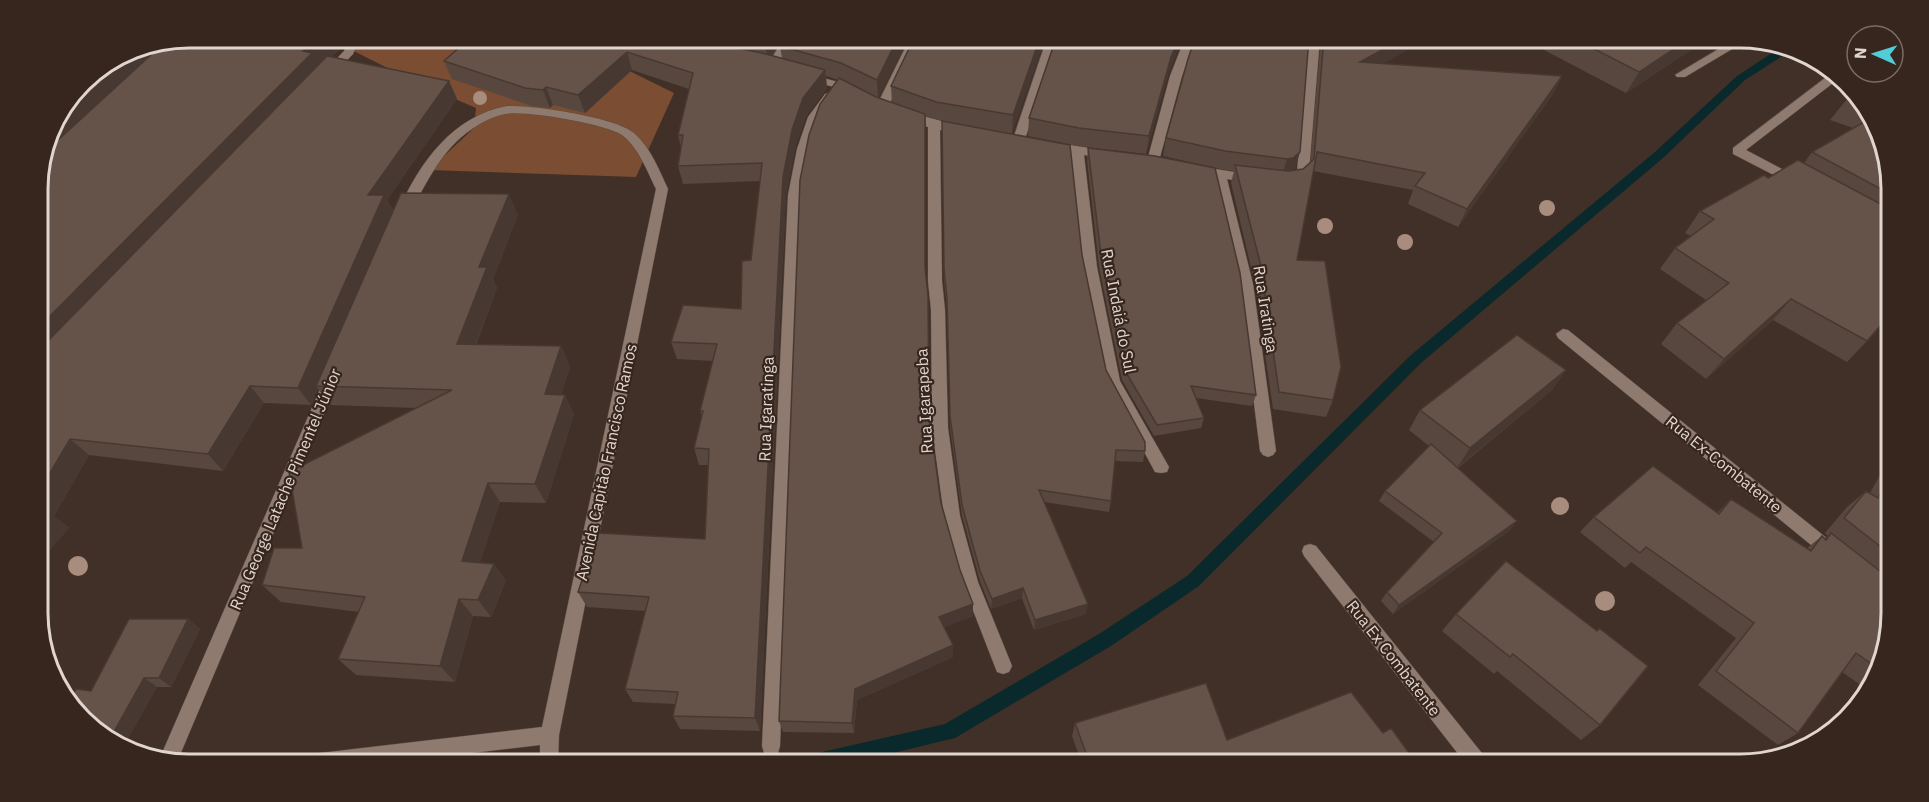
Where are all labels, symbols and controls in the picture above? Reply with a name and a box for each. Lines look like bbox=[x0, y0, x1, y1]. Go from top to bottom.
north arrow bbox=[1845, 24, 1905, 84]
text: N bbox=[1850, 47, 1870, 60]
street label: Rua Indaiá do Sul bbox=[1097, 247, 1141, 375]
street label: Rua Iratinga bbox=[1249, 264, 1283, 354]
street label: Avenida Capitão Francisco Ramos bbox=[571, 342, 641, 582]
street label: Rua Igarapeba bbox=[911, 347, 937, 454]
street label: Rua Igaratinga bbox=[754, 356, 778, 462]
street label: Rua George Latache Pimentel Júnior bbox=[225, 365, 345, 613]
street label: Rua Ex-Combatente bbox=[1662, 411, 1786, 517]
street label: Rua Ex Combatente bbox=[1343, 596, 1446, 720]

